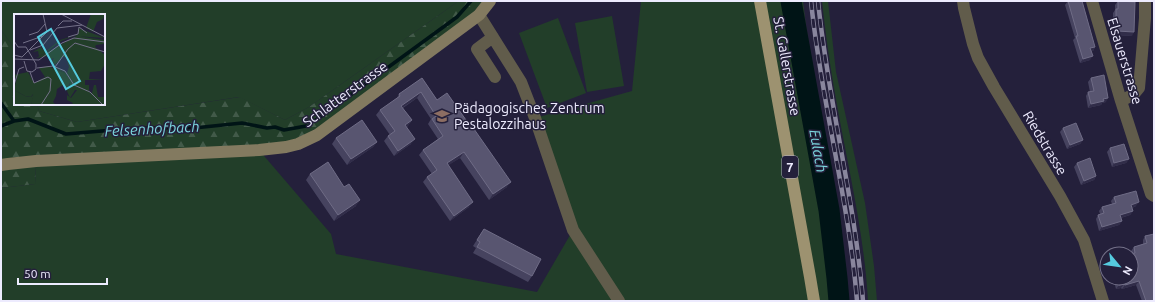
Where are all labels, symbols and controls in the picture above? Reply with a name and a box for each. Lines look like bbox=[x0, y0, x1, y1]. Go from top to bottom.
inset map bbox=[14, 14, 105, 105]
street label: St. Gallerstrasse bbox=[770, 15, 804, 117]
street label: Elsauerstrasse bbox=[1104, 16, 1146, 106]
street label: Schlatterstrasse bbox=[300, 58, 390, 130]
place label: Pädagogisches Zentrum Pestalozzihaus bbox=[454, 100, 605, 132]
school or university icon: Pädagogisches Zentrum Pestalozzihaus bbox=[433, 107, 451, 125]
street label: Riedstrasse bbox=[1020, 108, 1070, 178]
water label: Felsenhofbach bbox=[104, 118, 200, 139]
water label: Eulach bbox=[806, 128, 831, 174]
road number: 7 bbox=[782, 156, 798, 178]
north arrow bbox=[1099, 246, 1139, 286]
scale bar bbox=[18, 260, 107, 286]
text: N bbox=[1121, 264, 1135, 277]
text: 50 m bbox=[24, 267, 51, 280]

